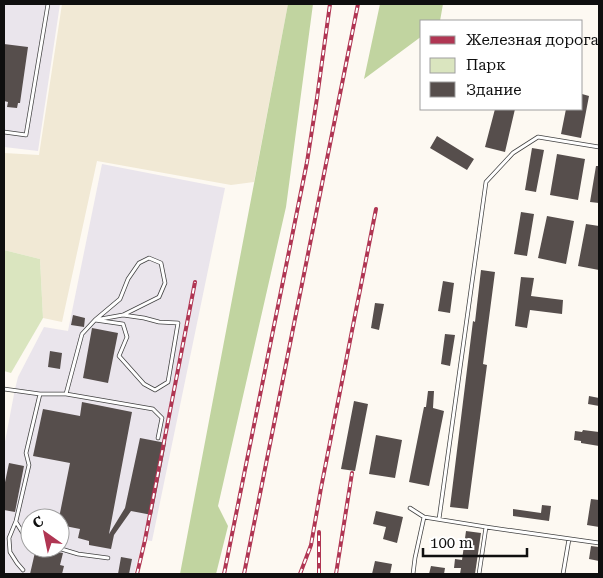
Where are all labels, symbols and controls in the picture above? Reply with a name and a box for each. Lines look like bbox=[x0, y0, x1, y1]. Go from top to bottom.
legend bbox=[420, 20, 583, 110]
text: Железная дорога bbox=[466, 31, 599, 49]
text: Парк bbox=[466, 56, 506, 74]
text: Здание bbox=[466, 81, 522, 99]
north arrow bbox=[20, 508, 70, 558]
text: С bbox=[29, 513, 47, 531]
scale bar bbox=[423, 526, 527, 558]
text: 100 m bbox=[430, 534, 473, 552]

